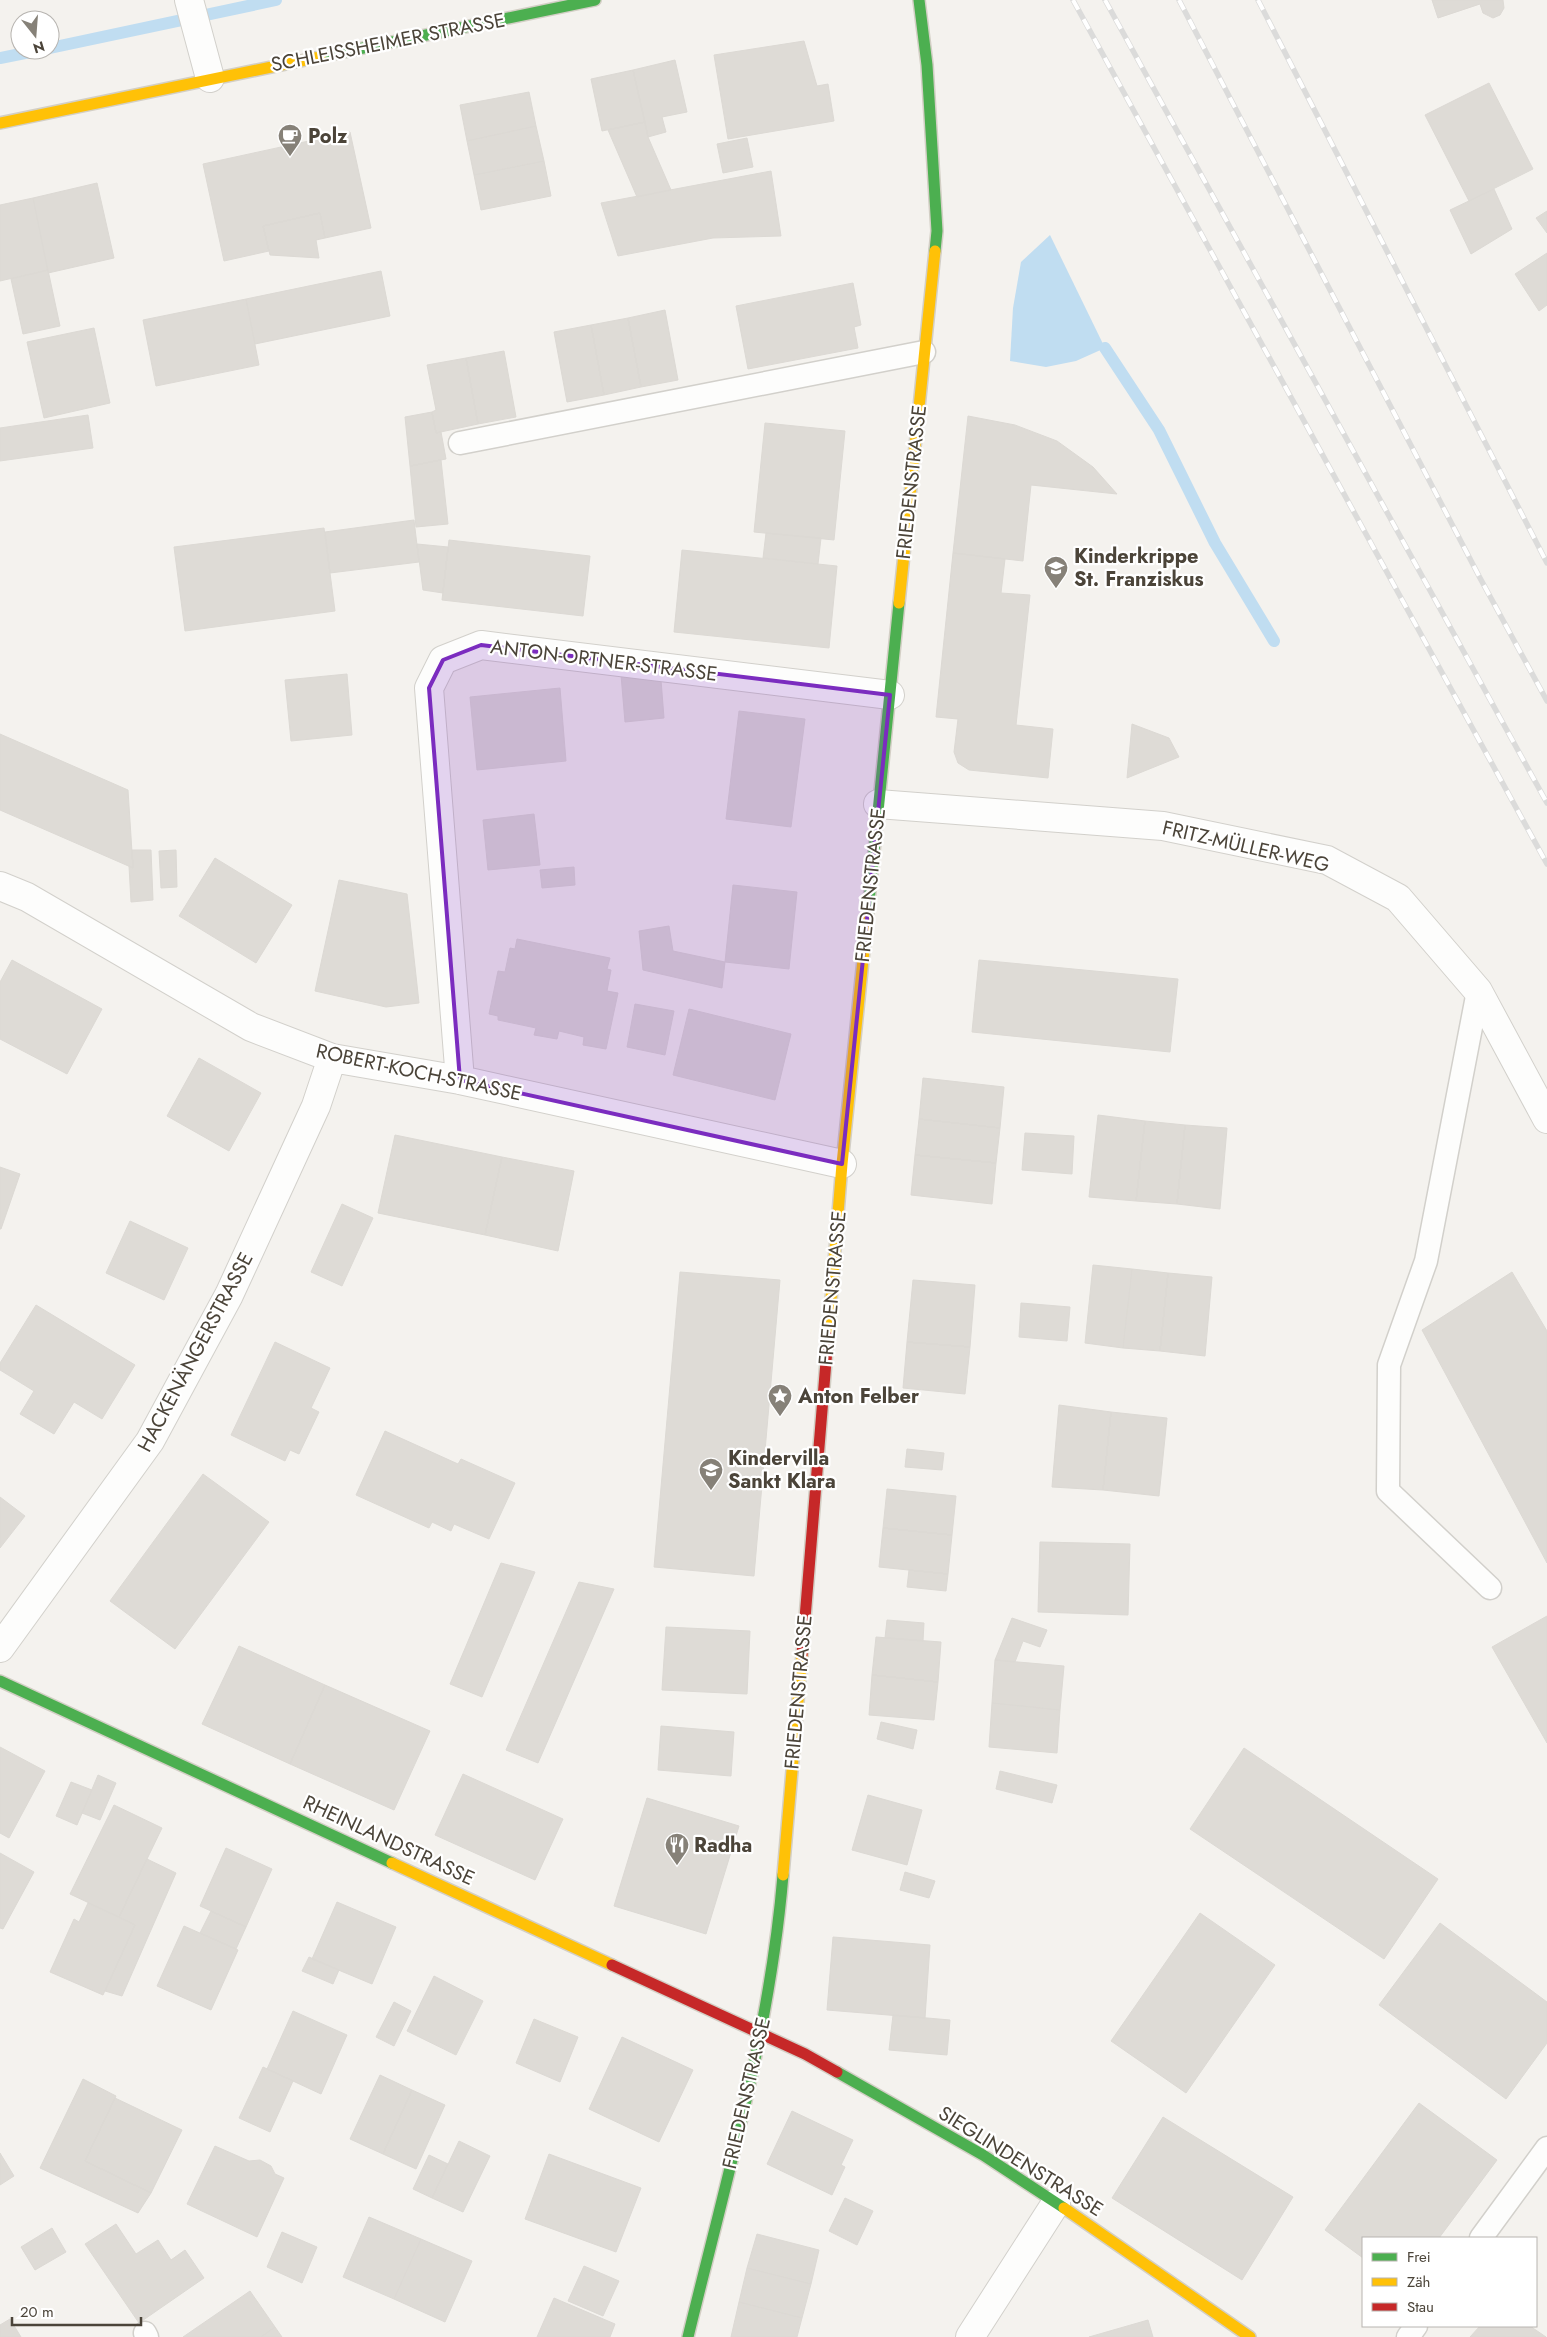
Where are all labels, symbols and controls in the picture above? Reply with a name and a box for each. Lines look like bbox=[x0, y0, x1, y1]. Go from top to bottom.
street label: SCHLEISSHEIMER STRASSE bbox=[269, 6, 508, 79]
north arrow bbox=[10, 10, 60, 60]
text: N bbox=[31, 36, 47, 59]
place label: Polz bbox=[308, 122, 348, 151]
cafe icon: Polz bbox=[277, 123, 303, 157]
street label: FRIEDENSTRASSE bbox=[889, 404, 934, 561]
place label: Kinderkrippe St. Franziskus bbox=[1074, 542, 1204, 594]
school or university icon: Kinderkrippe St. Franziskus bbox=[1043, 555, 1069, 589]
street label: ANTON-ORTNER-STRASSE bbox=[489, 632, 719, 689]
street label: FRIEDENSTRASSE bbox=[848, 807, 893, 964]
street label: FRITZ-MÜLLER-WEG bbox=[1160, 813, 1332, 880]
street label: ROBERT-KOCH-STRASSE bbox=[313, 1037, 524, 1108]
street label: FRIEDENSTRASSE bbox=[811, 1210, 854, 1366]
street label: HACKENÄNGERSTRASSE bbox=[130, 1247, 260, 1457]
place label: Anton Felber bbox=[797, 1382, 920, 1411]
place icon: Anton Felber bbox=[767, 1383, 793, 1417]
place label: Kindervilla Sankt Klara bbox=[728, 1444, 836, 1496]
school or university icon: Kindervilla Sankt Klara bbox=[698, 1457, 724, 1491]
street label: FRIEDENSTRASSE bbox=[777, 1614, 820, 1770]
street label: RHEINLANDSTRASSE bbox=[298, 1788, 479, 1893]
place label: Radha bbox=[694, 1831, 752, 1860]
restaurant icon: Radha bbox=[664, 1832, 690, 1866]
street label: FRIEDENSTRASSE bbox=[715, 2014, 778, 2172]
street label: SIEGLINDENSTRASSE bbox=[933, 2099, 1109, 2224]
legend bbox=[1362, 2237, 1537, 2327]
text: Frei bbox=[1407, 2246, 1431, 2268]
text: Zäh bbox=[1407, 2271, 1430, 2293]
scale bar bbox=[12, 2294, 141, 2326]
text: Stau bbox=[1407, 2296, 1434, 2318]
text: 20 m bbox=[20, 2301, 54, 2323]

